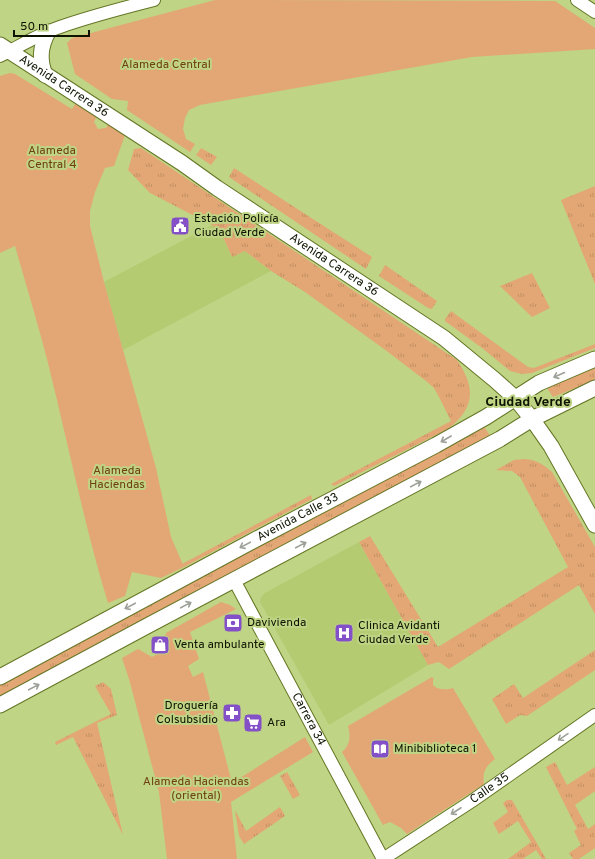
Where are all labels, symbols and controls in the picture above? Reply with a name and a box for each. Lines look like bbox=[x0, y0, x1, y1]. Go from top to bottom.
scale bar bbox=[14, 12, 89, 38]
text: 50 m bbox=[20, 19, 48, 35]
street label: Avenida Carrera 36 bbox=[16, 51, 112, 121]
park label: Alameda Central bbox=[121, 57, 211, 73]
park label: Alameda Central 4 bbox=[27, 143, 77, 173]
place label: Estación Policía Ciudad Verde bbox=[194, 211, 279, 241]
public building icon: Estación Policía Ciudad Verde bbox=[169, 215, 191, 237]
street label: Avenida Carrera 36 bbox=[286, 230, 382, 300]
one-way arrow bbox=[553, 371, 565, 379]
district label: Ciudad Verde bbox=[485, 394, 571, 411]
one-way arrow bbox=[441, 436, 453, 444]
park label: Alameda Haciendas bbox=[89, 463, 145, 493]
one-way arrow bbox=[409, 480, 421, 487]
street label: Avenida Calle 33 bbox=[254, 489, 342, 545]
one-way arrow bbox=[295, 540, 307, 548]
one-way arrow bbox=[239, 542, 251, 549]
one-way arrow bbox=[180, 601, 192, 609]
one-way arrow bbox=[124, 603, 136, 611]
bank icon: Davivienda bbox=[222, 612, 244, 634]
place label: Davivienda bbox=[247, 615, 306, 631]
place label: Clinica Avidanti Ciudad Verde bbox=[358, 618, 440, 648]
hospital icon: Clinica Avidanti Ciudad Verde bbox=[333, 622, 355, 644]
shop icon: Venta ambulante bbox=[149, 634, 171, 656]
place label: Venta ambulante bbox=[174, 637, 265, 653]
one-way arrow bbox=[28, 683, 40, 690]
street label: Carrera 34 bbox=[288, 690, 329, 749]
place label: Droguería Colsubsidio bbox=[156, 698, 218, 728]
pharmacy icon: Droguería Colsubsidio bbox=[221, 702, 243, 724]
supermarket icon: Ara bbox=[242, 712, 264, 734]
place label: Ara bbox=[267, 715, 286, 731]
one-way arrow bbox=[557, 733, 569, 741]
library icon: Minibiblioteca 1 bbox=[369, 738, 391, 760]
place label: Minibiblioteca 1 bbox=[394, 741, 476, 757]
street label: Calle 35 bbox=[467, 769, 513, 808]
park label: Alameda Haciendas (oriental) bbox=[143, 774, 249, 804]
one-way arrow bbox=[451, 807, 462, 815]

